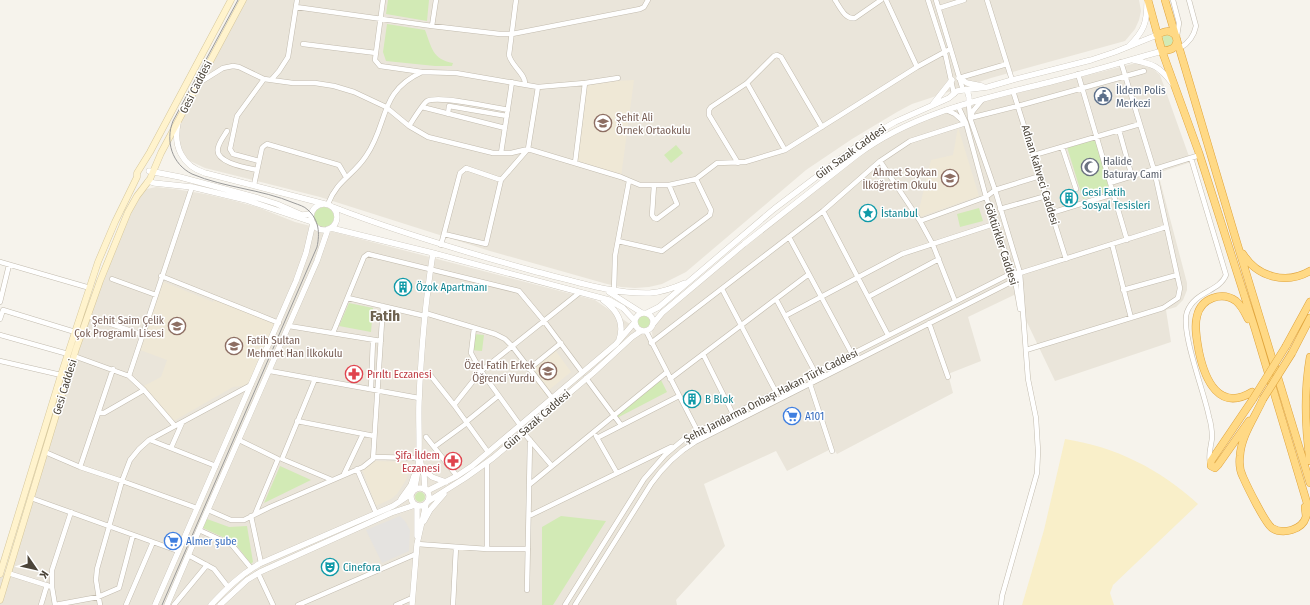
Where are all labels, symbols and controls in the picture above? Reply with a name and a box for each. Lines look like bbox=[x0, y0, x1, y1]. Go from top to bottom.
street label: Gesi Caddesi bbox=[177, 58, 215, 116]
place label: İldem Polis Merkezi bbox=[1116, 83, 1166, 110]
public building icon: İldem Polis Merkezi bbox=[1093, 86, 1113, 106]
place label: Şehit Ali Örnek Ortaokulu bbox=[616, 111, 691, 137]
school or university icon: Şehit Ali Örnek Ortaokulu bbox=[593, 113, 613, 133]
street label: Gün Sazak Caddesi bbox=[813, 122, 889, 182]
street label: Adnan Kahveci Caddesi bbox=[1019, 123, 1061, 227]
place label: Halide Baturay Cami bbox=[1103, 155, 1162, 181]
mosque icon: Halide Baturay Cami bbox=[1080, 157, 1100, 177]
place label: Ahmet Soykan İlköğretim Okulu bbox=[862, 166, 937, 192]
school or university icon: Ahmet Soykan İlköğretim Okulu bbox=[940, 168, 960, 188]
place label: Gesi Fatih Sosyal Tesisleri bbox=[1082, 186, 1151, 212]
building icon: Gesi Fatih Sosyal Tesisleri bbox=[1059, 188, 1079, 208]
street label: Göktürkler Caddesi bbox=[982, 201, 1021, 287]
place icon: İstanbul bbox=[858, 203, 878, 223]
place label: İstanbul bbox=[881, 206, 918, 220]
building icon: Özok Apartmanı bbox=[393, 277, 413, 297]
place label: Özok Apartmanı bbox=[416, 281, 487, 294]
district label: Fatih bbox=[370, 307, 400, 325]
place label: Şehit Saim Çelik Çok Programlı Lisesi bbox=[74, 314, 165, 340]
school or university icon: Şehit Saim Çelik Çok Programlı Lisesi bbox=[167, 316, 187, 336]
place label: Fatih Sultan Mehmet Han İlkokulu bbox=[247, 334, 343, 360]
school or university icon: Fatih Sultan Mehmet Han İlkokulu bbox=[224, 336, 244, 356]
street label: Şehit Jandarma Onbaşı Hakan Türk Caddesi bbox=[682, 346, 860, 446]
street label: Gesi Caddesi bbox=[50, 357, 80, 416]
place label: Özel Fatih Erkek Öğrenci Yurdu bbox=[464, 359, 536, 385]
school or university icon: Özel Fatih Erkek Öğrenci Yurdu bbox=[538, 361, 558, 381]
pharmacy icon: Pırıltı Eczanesi bbox=[344, 364, 364, 384]
place label: Pırıltı Eczanesi bbox=[367, 368, 432, 381]
street label: Gün Sazak Caddesi bbox=[501, 387, 573, 453]
building icon: B Blok bbox=[682, 389, 702, 409]
place label: B Blok bbox=[705, 393, 734, 406]
supermarket icon: A101 bbox=[782, 406, 802, 426]
place label: A101 bbox=[805, 410, 824, 423]
place label: Şifa İldem Eczanesi bbox=[395, 448, 440, 475]
pharmacy icon: Şifa İldem Eczanesi bbox=[443, 451, 463, 471]
supermarket icon: Almer şube bbox=[163, 531, 183, 551]
place label: Almer şube bbox=[186, 535, 237, 548]
north arrow bbox=[16, 549, 56, 589]
theatre icon: Cinefora bbox=[320, 557, 340, 577]
place label: Cinefora bbox=[343, 561, 381, 574]
text: K bbox=[36, 568, 51, 581]

